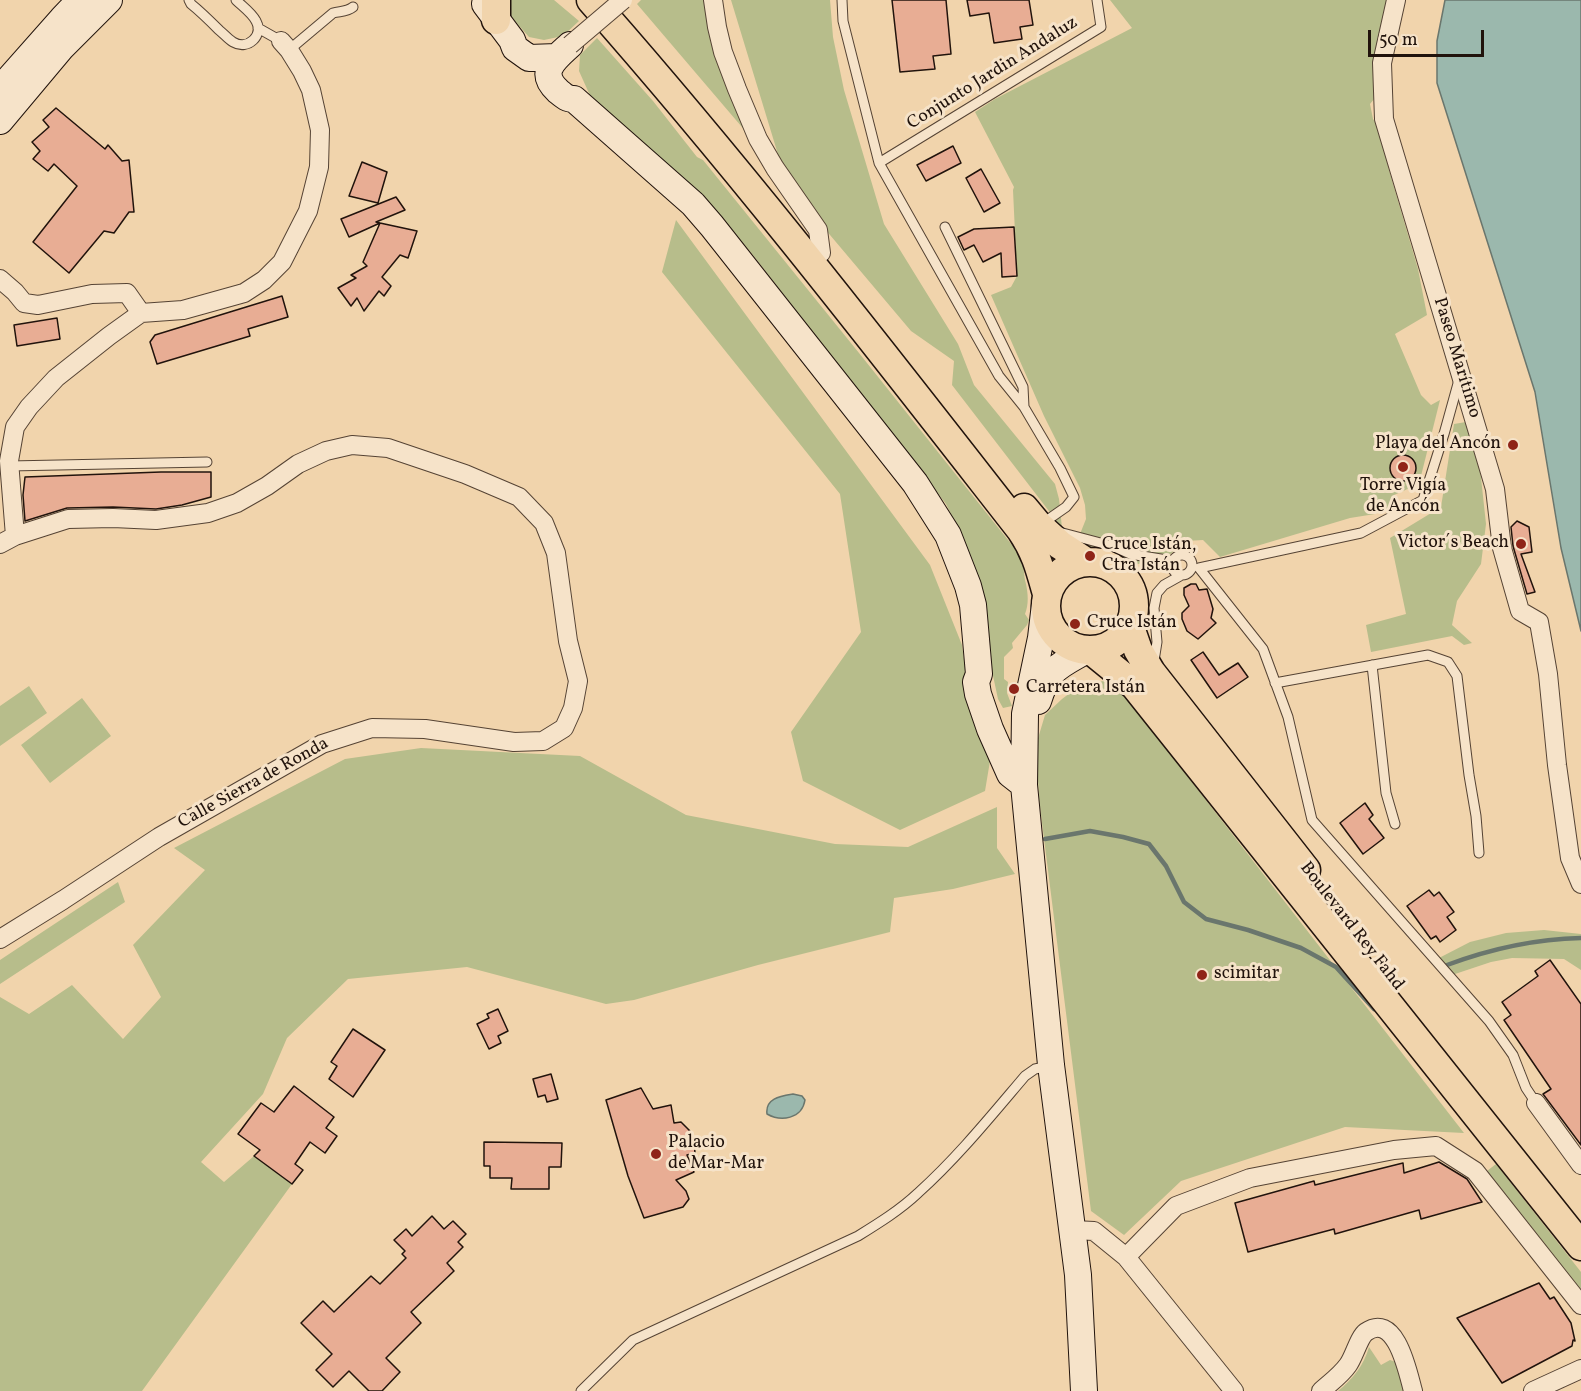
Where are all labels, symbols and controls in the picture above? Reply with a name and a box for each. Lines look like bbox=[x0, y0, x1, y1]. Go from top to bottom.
street label: Conjunto Jardin Andaluz bbox=[904, 13, 1082, 135]
scale bar bbox=[1371, 18, 1486, 56]
text: 50 m bbox=[1379, 28, 1418, 53]
street label: Paseo Marítimo bbox=[1427, 295, 1485, 421]
place label: Playa del Ancón bbox=[1375, 434, 1501, 456]
marker: Playa del Ancón bbox=[1506, 438, 1520, 452]
marker: Torre Vigía de Ancón bbox=[1396, 460, 1410, 474]
place label: Torre Vigía de Ancón bbox=[1360, 476, 1446, 518]
place label: Victor´s Beach bbox=[1397, 533, 1509, 555]
place label: Cruce Istán, Ctra Istán bbox=[1102, 535, 1196, 578]
marker: Victor´s Beach bbox=[1514, 537, 1528, 551]
marker: Cruce Istán, Ctra Istán bbox=[1083, 549, 1097, 563]
place label: Cruce Istán bbox=[1087, 613, 1177, 635]
marker: Cruce Istán bbox=[1068, 617, 1082, 631]
place label: Carretera Istán bbox=[1026, 678, 1145, 700]
marker: Carretera Istán bbox=[1007, 682, 1021, 696]
street label: Calle Sierra de Ronda bbox=[175, 734, 333, 834]
street label: Boulevard Rey Fahd bbox=[1294, 858, 1408, 996]
place label: scimitar bbox=[1214, 964, 1279, 986]
marker: scimitar bbox=[1195, 968, 1209, 982]
place label: Palacio de Mar-Mar bbox=[668, 1133, 764, 1176]
marker: Palacio de Mar-Mar bbox=[649, 1147, 663, 1161]

